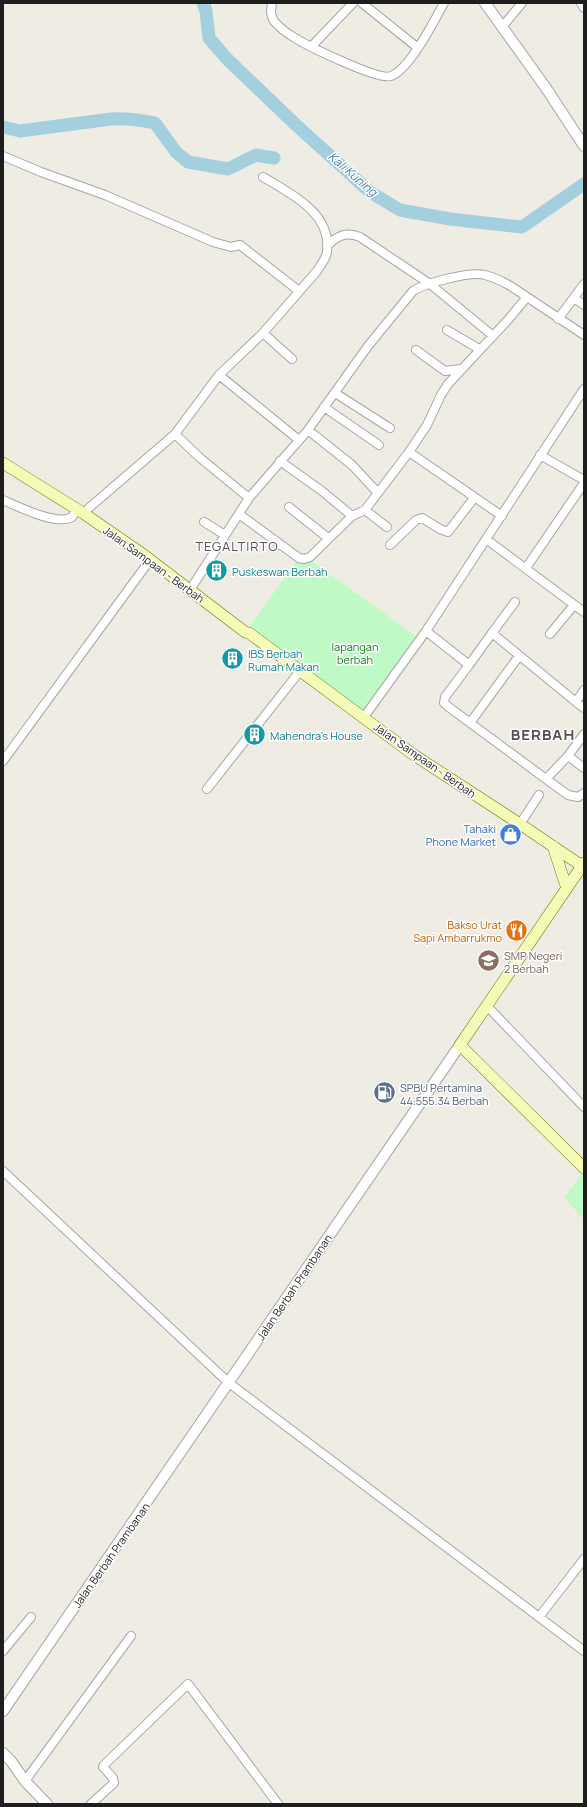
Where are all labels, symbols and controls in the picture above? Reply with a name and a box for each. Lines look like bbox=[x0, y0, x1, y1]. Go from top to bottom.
water label: Kali Kuning bbox=[325, 148, 382, 201]
street label: Jalan Sampaan - Berbah bbox=[100, 522, 208, 606]
district label: TEGALTIRTO bbox=[195, 537, 279, 555]
building icon: Puskeswan Berbah bbox=[204, 558, 230, 584]
place label: Puskeswan Berbah bbox=[232, 564, 328, 579]
park label: lapangan berbah bbox=[332, 639, 379, 667]
building icon: IBS Berbah Rumah Makan bbox=[219, 646, 245, 672]
place label: IBS Berbah Rumah Makan bbox=[248, 646, 319, 674]
street label: Jalan Sampaan - Berbah bbox=[371, 719, 479, 801]
building icon: Mahendra's House bbox=[242, 722, 268, 748]
district label: BERBAH bbox=[511, 724, 575, 745]
place label: Mahendra's House bbox=[270, 728, 364, 743]
place label: Tahaki Phone Market bbox=[426, 821, 496, 849]
shop icon: Tahaki Phone Market bbox=[498, 821, 524, 847]
place label: Bakso Urat Sapi Ambarrukmo bbox=[413, 917, 502, 945]
restaurant icon: Bakso Urat Sapi Ambarrukmo bbox=[504, 917, 530, 943]
school or university icon: SMP Negeri 2 Berbah bbox=[476, 948, 502, 974]
place label: SMP Negeri 2 Berbah bbox=[504, 948, 562, 976]
fuel station icon: SPBU Pertamina 44.555.34 Berbah bbox=[371, 1080, 397, 1106]
place label: SPBU Pertamina 44.555.34 Berbah bbox=[400, 1080, 489, 1108]
street label: Jalan Berbah Prambanan bbox=[253, 1231, 335, 1343]
street label: Jalan Berbah Prambanan bbox=[69, 1500, 153, 1610]

